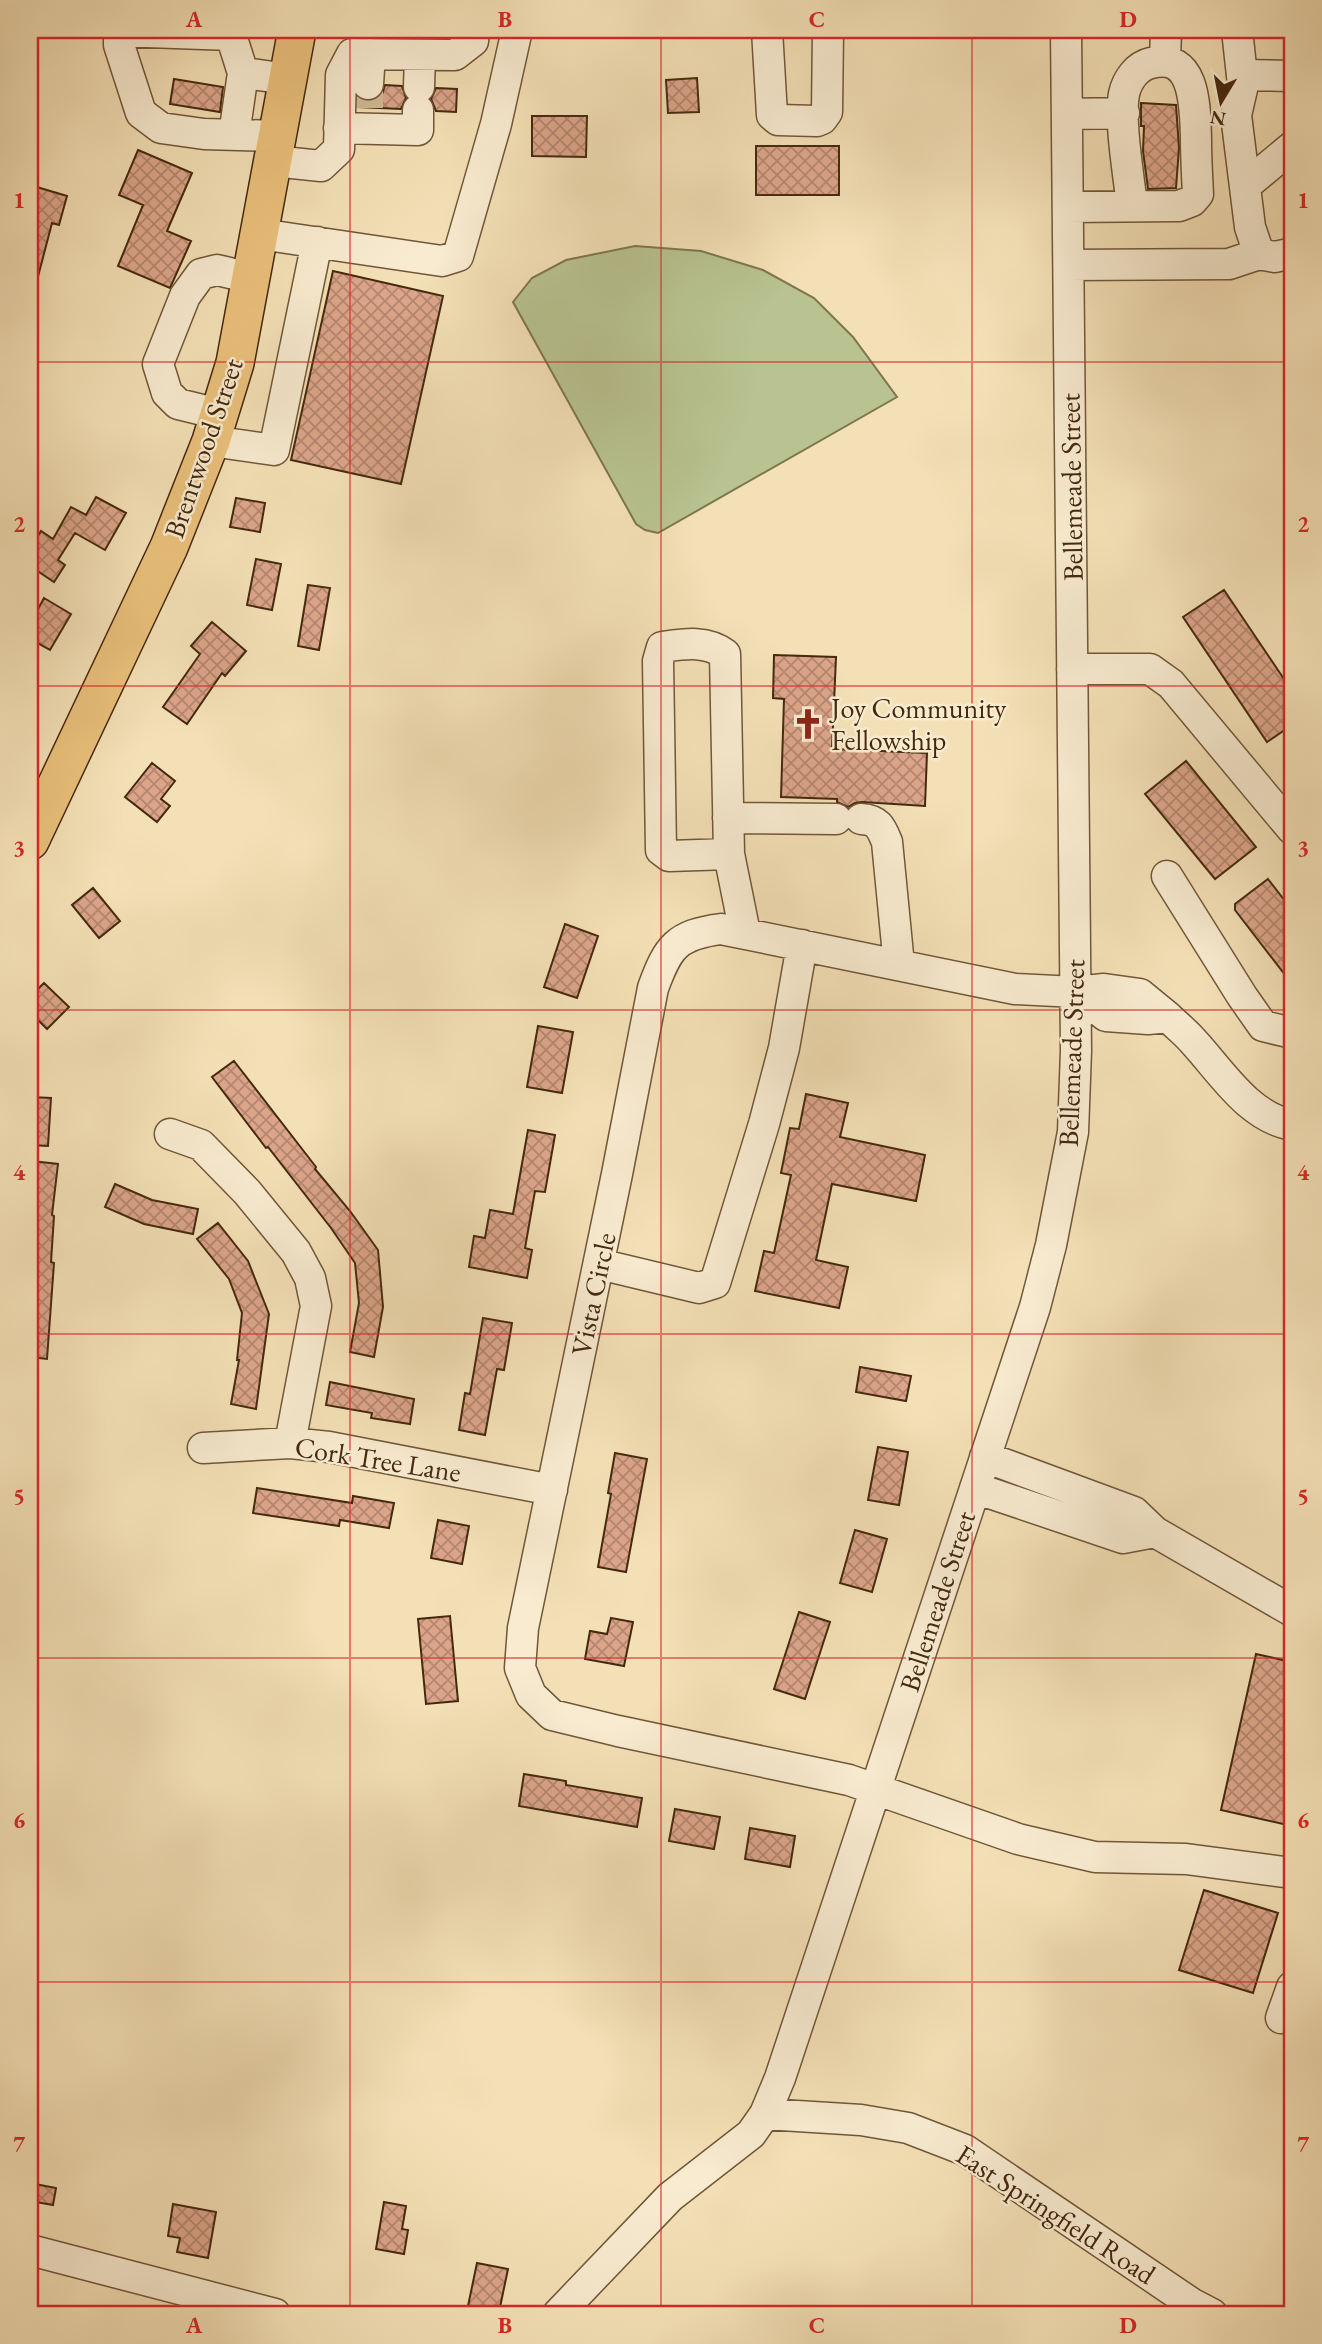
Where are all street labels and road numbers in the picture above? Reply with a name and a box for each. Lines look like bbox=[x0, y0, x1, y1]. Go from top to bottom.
street label: Brentwood Street bbox=[155, 353, 251, 543]
street label: Bellemeade Street bbox=[1051, 393, 1091, 581]
street label: Bellemeade Street bbox=[1050, 958, 1092, 1147]
street label: Vista Circle bbox=[562, 1229, 624, 1359]
street label: Cork Tree Lane bbox=[292, 1428, 464, 1490]
street label: Bellemeade Street bbox=[891, 1506, 983, 1696]
street label: East Springfield Road bbox=[949, 2136, 1163, 2292]

